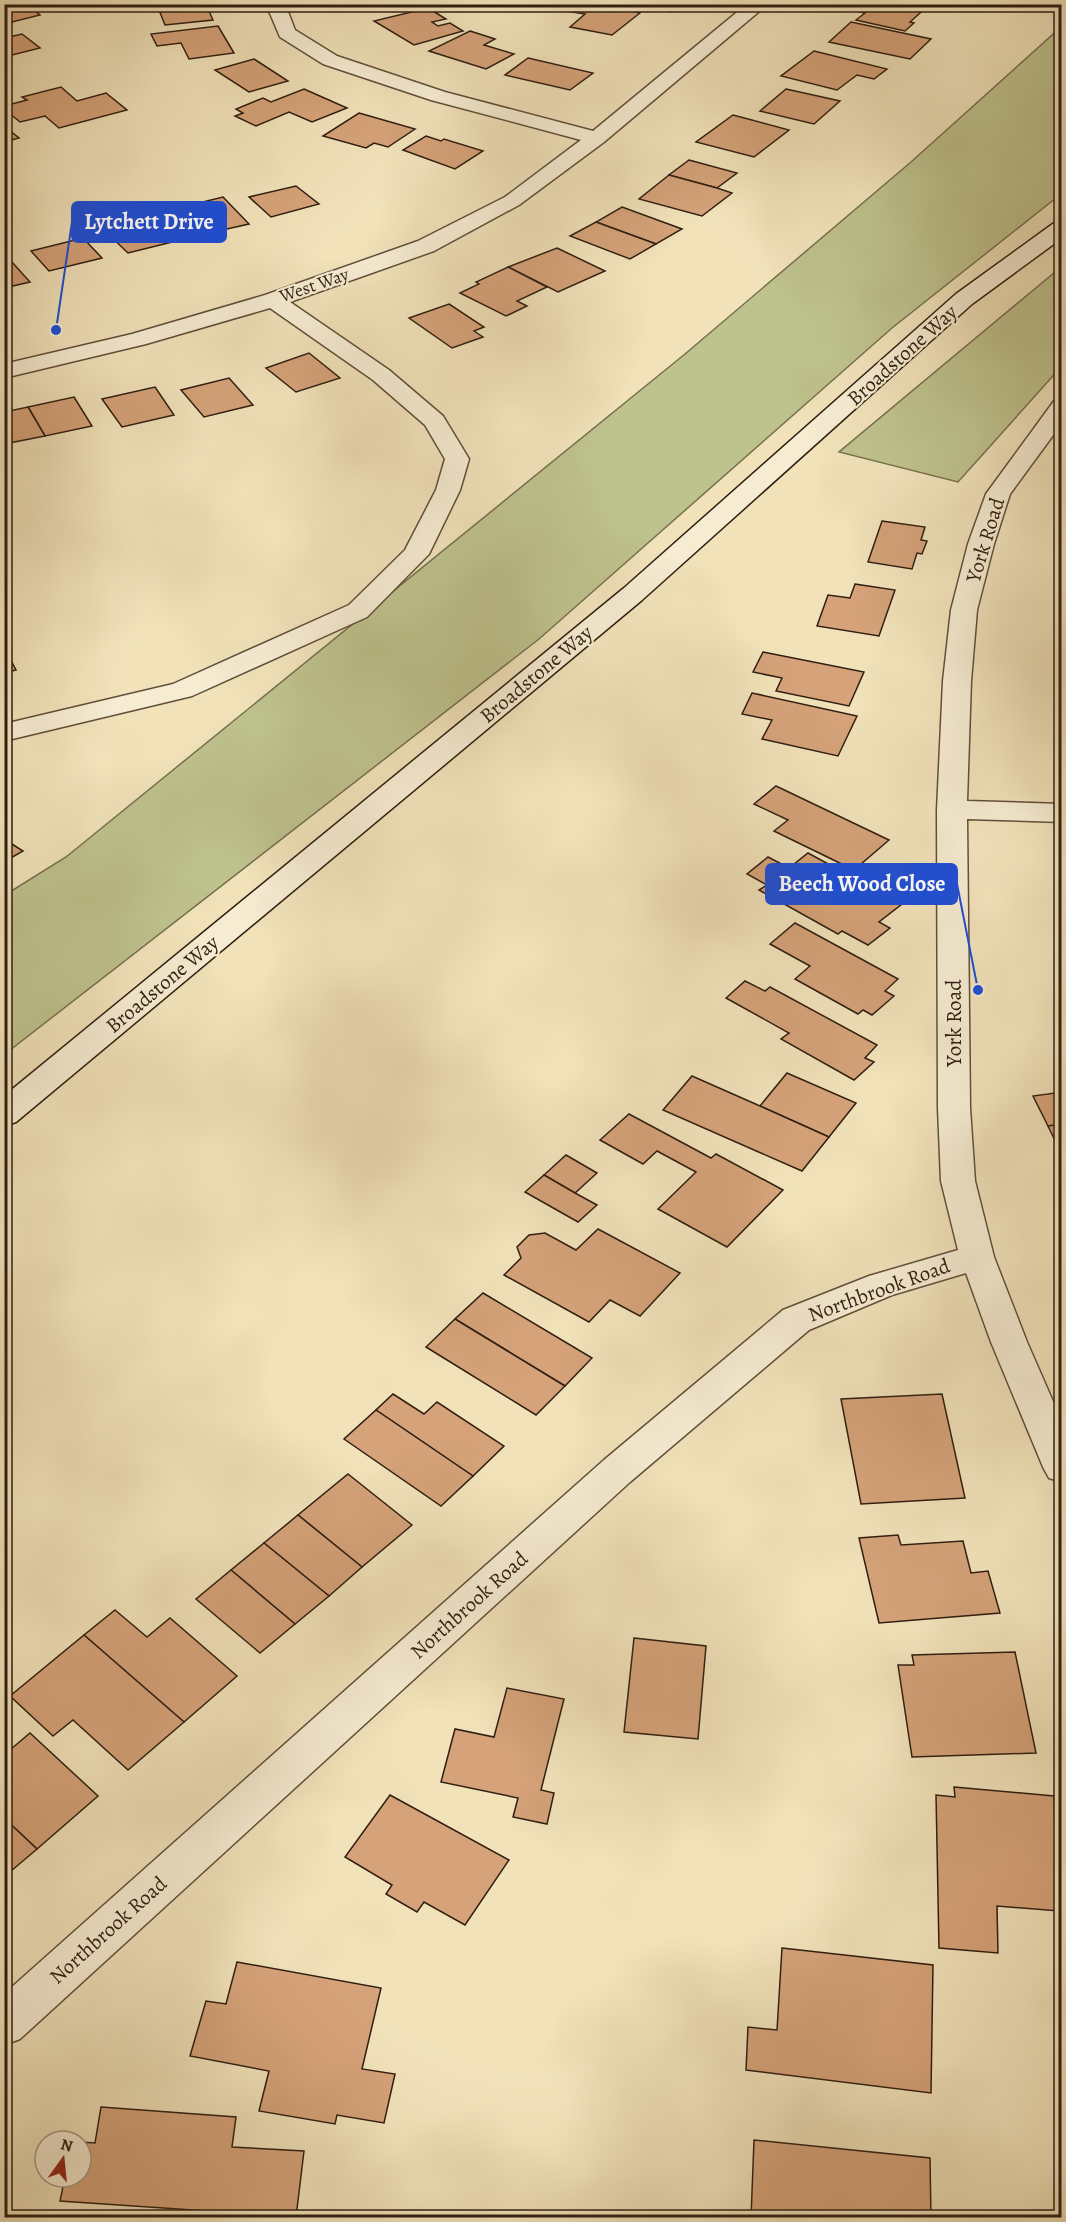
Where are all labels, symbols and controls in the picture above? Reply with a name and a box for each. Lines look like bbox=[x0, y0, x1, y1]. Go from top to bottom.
callout: Lytchett Drive bbox=[72, 202, 226, 242]
text: Lytchett Drive bbox=[84, 207, 214, 237]
street label: West Way bbox=[275, 262, 353, 308]
street label: Broadstone Way bbox=[841, 298, 964, 412]
street label: York Road bbox=[959, 493, 1011, 587]
street label: Broadstone Way bbox=[474, 618, 599, 729]
callout: Beech Wood Close bbox=[766, 864, 957, 904]
text: Beech Wood Close bbox=[778, 869, 946, 899]
street label: Broadstone Way bbox=[100, 928, 225, 1039]
street label: York Road bbox=[940, 979, 968, 1068]
street label: Northbrook Road bbox=[804, 1251, 954, 1329]
street label: Northbrook Road bbox=[404, 1544, 534, 1665]
street label: Northbrook Road bbox=[43, 1869, 173, 1990]
north arrow bbox=[33, 2129, 93, 2189]
text: N bbox=[58, 2133, 75, 2158]

